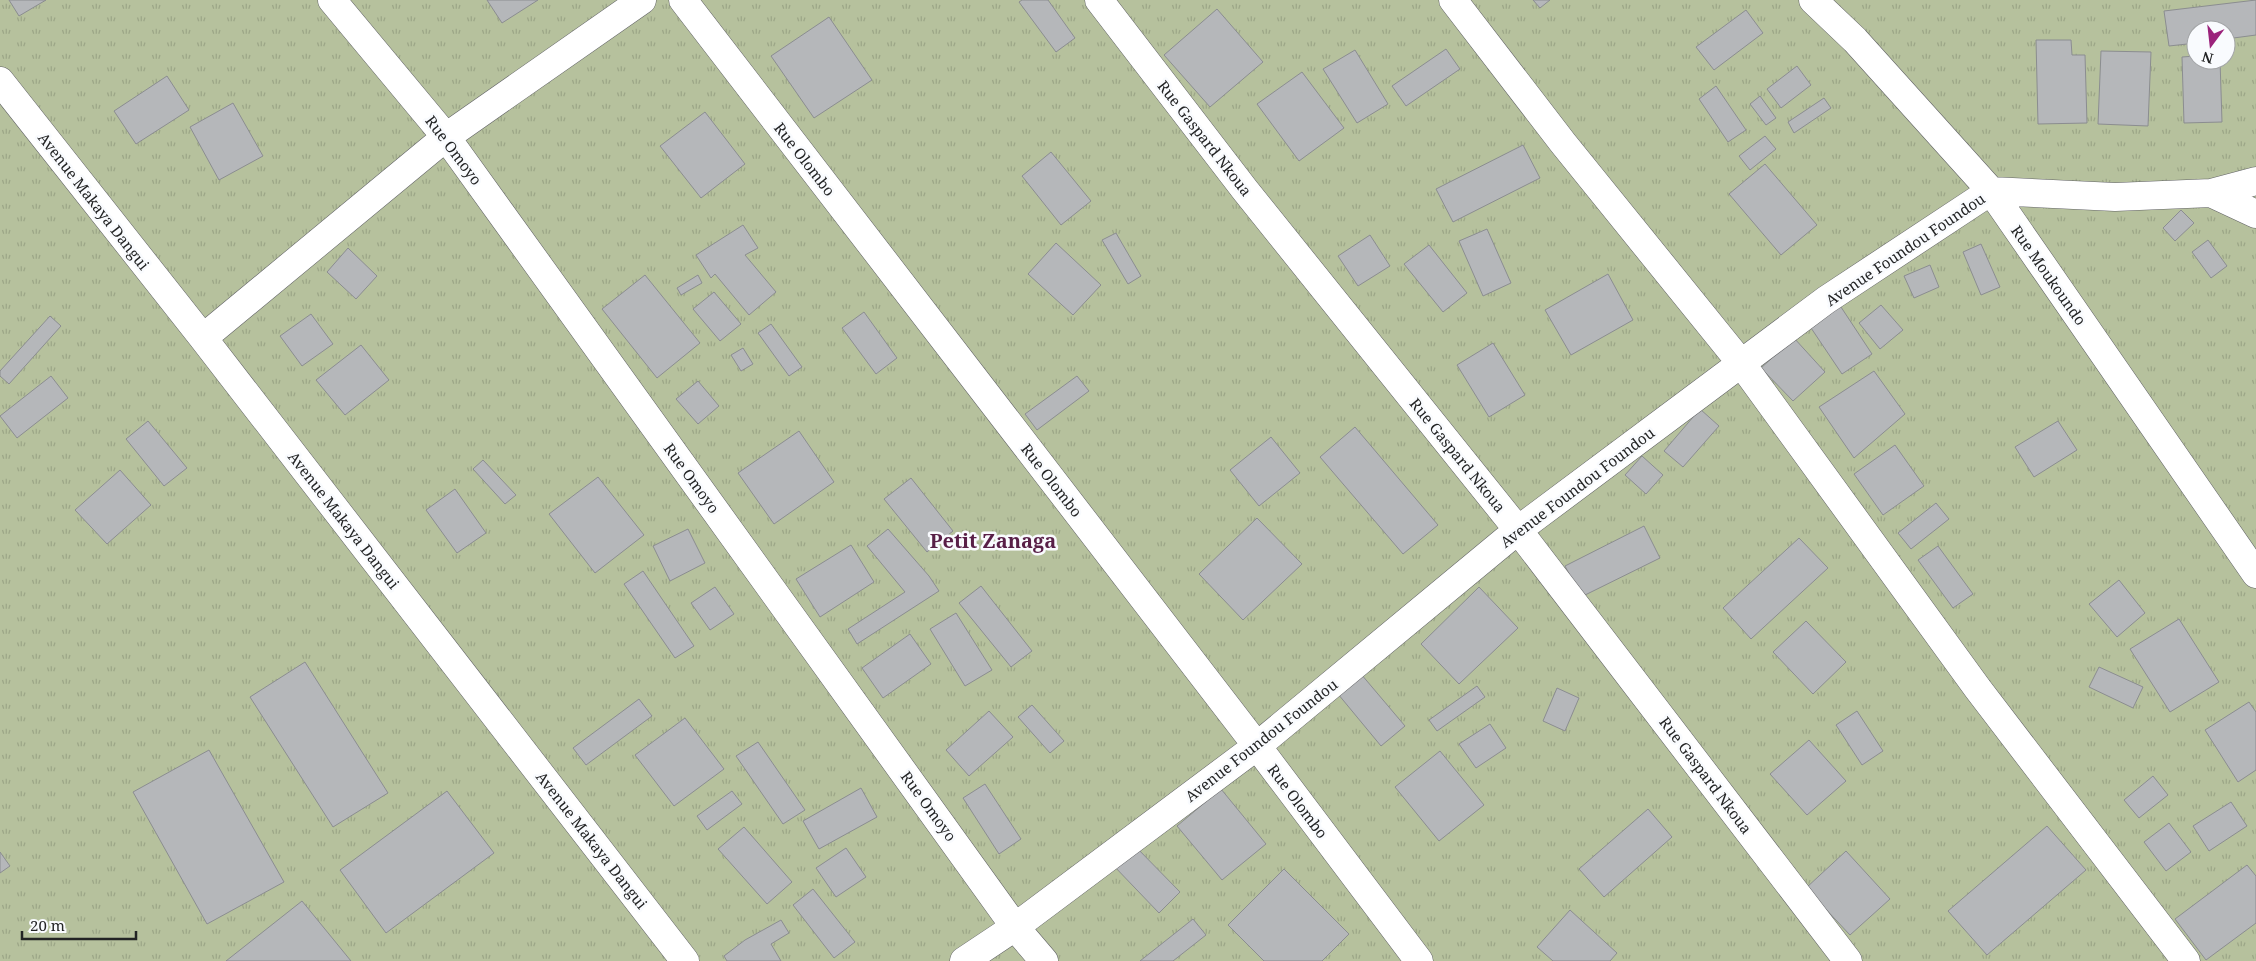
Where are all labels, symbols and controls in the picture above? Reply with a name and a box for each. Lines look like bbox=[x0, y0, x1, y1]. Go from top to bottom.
north arrow bbox=[2186, 20, 2236, 70]
text: N bbox=[2200, 47, 2215, 69]
street label: Rue Gaspard Nkoua bbox=[1154, 76, 1256, 200]
street label: Rue Omoyo bbox=[421, 111, 487, 189]
street label: Rue Olombo bbox=[770, 118, 840, 200]
street label: Avenue Makaya Dangui bbox=[34, 128, 154, 274]
street label: Avenue Foundou Foundou bbox=[1821, 188, 1989, 310]
street label: Rue Moukoundo bbox=[2007, 221, 2091, 329]
street label: Rue Gaspard Nkoua bbox=[1406, 394, 1510, 516]
street label: Avenue Foundou Foundou bbox=[1496, 422, 1659, 552]
street label: Rue Omoyo bbox=[660, 439, 724, 517]
street label: Rue Olombo bbox=[1017, 439, 1087, 521]
street label: Avenue Makaya Dangui bbox=[284, 447, 404, 593]
district label: Petit Zanaga bbox=[930, 527, 1056, 554]
street label: Avenue Foundou Foundou bbox=[1181, 674, 1342, 806]
street label: Rue Gaspard Nkoua bbox=[1655, 712, 1757, 838]
street label: Rue Olombo bbox=[1264, 760, 1332, 842]
street label: Avenue Makaya Dangui bbox=[532, 767, 652, 913]
street label: Rue Omoyo bbox=[897, 767, 961, 845]
scale bar bbox=[22, 908, 136, 940]
text: 20 m bbox=[30, 915, 65, 935]

